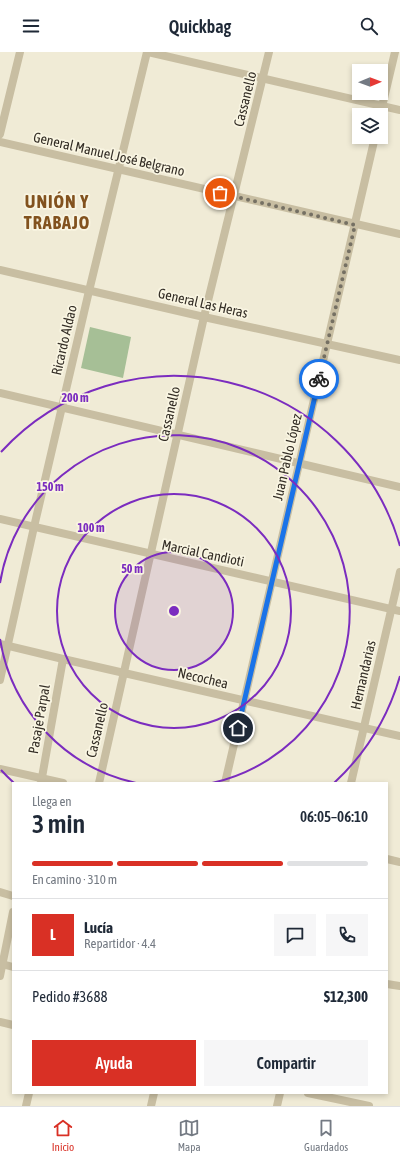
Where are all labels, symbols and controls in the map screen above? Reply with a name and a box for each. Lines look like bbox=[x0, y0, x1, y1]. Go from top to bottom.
icon: menu bbox=[20, 15, 42, 37]
icon: search bbox=[358, 15, 380, 37]
text: Quickbag bbox=[169, 16, 231, 37]
north arrow bbox=[352, 64, 388, 100]
map controls bbox=[352, 64, 388, 144]
street label: Cassanello bbox=[230, 70, 260, 128]
button: layers bbox=[352, 108, 388, 144]
street label: General Manuel José Belgrano bbox=[32, 129, 186, 179]
pin bbox=[203, 176, 237, 210]
icon: bag bbox=[209, 182, 231, 204]
district label: UNIÓN Y TRABAJO bbox=[24, 191, 90, 233]
street label: General Las Heras bbox=[157, 285, 249, 321]
street label: Ricardo Aldao bbox=[48, 303, 80, 377]
courier bbox=[299, 359, 339, 399]
icon: bike bbox=[308, 368, 330, 390]
street label: Cassanello bbox=[155, 385, 183, 443]
text: 200 m bbox=[61, 391, 89, 405]
street label: Juan Pablo López bbox=[269, 412, 305, 502]
text: 150 m bbox=[36, 480, 64, 494]
text: 100 m bbox=[77, 521, 105, 535]
street label: Marcial Candioti bbox=[160, 536, 246, 570]
text: 50 m bbox=[121, 562, 143, 576]
centre of rings bbox=[167, 604, 181, 618]
street label: Hernandarias bbox=[347, 639, 379, 711]
street label: Necochea bbox=[176, 664, 230, 692]
street label: Pasaje Parpal bbox=[25, 683, 53, 755]
street label: Cassanello bbox=[83, 701, 111, 759]
pin bbox=[221, 711, 255, 745]
icon: home bbox=[227, 717, 249, 739]
text: Llega en bbox=[32, 794, 72, 809]
text: 06:05–06:10 bbox=[300, 808, 368, 825]
text: 3 min bbox=[32, 809, 85, 839]
text: En camino · 310 m bbox=[32, 872, 117, 887]
button: chat bbox=[274, 914, 316, 956]
button: phone bbox=[326, 914, 368, 956]
text: Lucía bbox=[84, 919, 113, 936]
text: L bbox=[50, 926, 56, 943]
text: Repartidor · 4.4 bbox=[84, 936, 156, 951]
text: Pedido #3688 bbox=[32, 988, 108, 1005]
text: $12,300 bbox=[324, 988, 368, 1005]
button: Ayuda bbox=[32, 1040, 196, 1086]
button: Compartir bbox=[204, 1040, 368, 1086]
tab: Inicio bbox=[52, 1117, 74, 1153]
tab: Mapa bbox=[178, 1117, 201, 1153]
tab: Guardados bbox=[304, 1117, 348, 1153]

